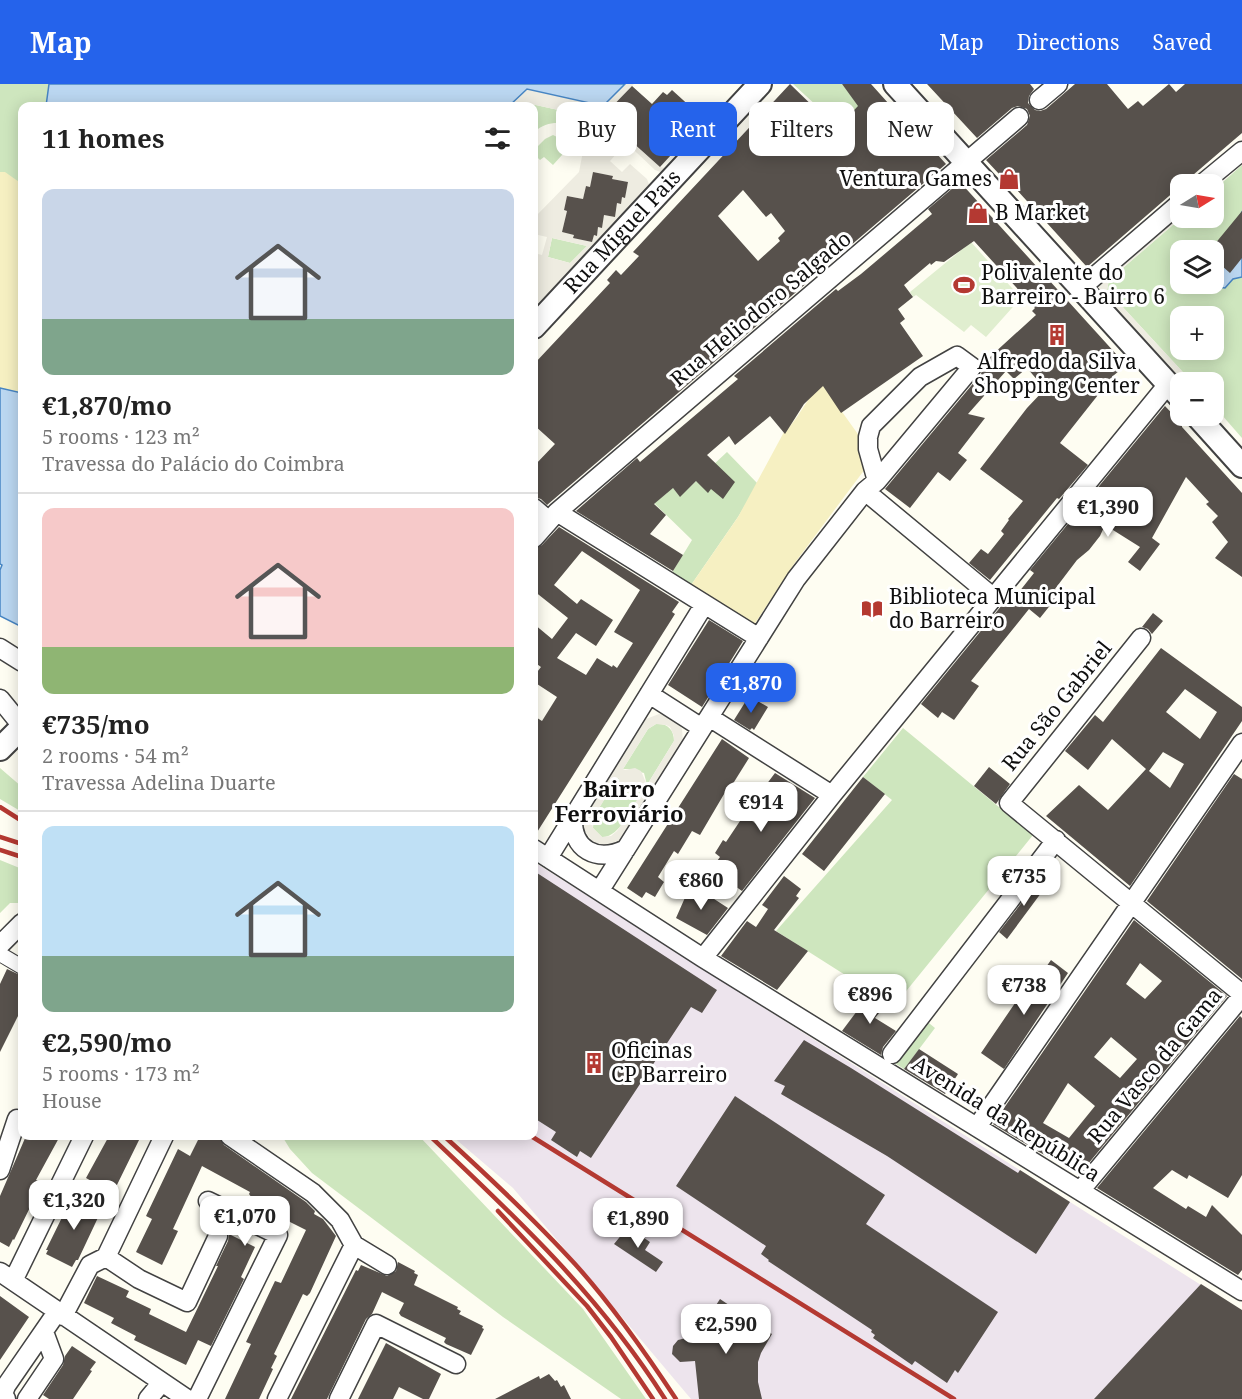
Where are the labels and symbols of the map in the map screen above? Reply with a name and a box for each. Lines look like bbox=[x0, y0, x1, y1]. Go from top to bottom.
street label: Rua Miguel Pais bbox=[557, 163, 686, 299]
place label: Ventura Games bbox=[839, 164, 992, 192]
shop icon: Ventura Games bbox=[997, 167, 1021, 191]
north arrow bbox=[1170, 174, 1224, 228]
place label: B Market bbox=[995, 198, 1086, 226]
shop icon: B Market bbox=[966, 201, 990, 225]
street label: Rua Heliodoro Salgado bbox=[664, 224, 857, 392]
place label: Polivalente do Barreiro - Bairro 6 bbox=[981, 258, 1165, 310]
sports icon: Polivalente do Barreiro - Bairro 6 bbox=[952, 273, 976, 297]
building icon: Alfredo da Silva Shopping Center bbox=[1045, 323, 1069, 347]
place label: Alfredo da Silva Shopping Center bbox=[974, 347, 1140, 399]
pin: €1,390 bbox=[1059, 487, 1157, 538]
place label: Biblioteca Municipal do Barreiro bbox=[889, 582, 1096, 634]
library icon: Biblioteca Municipal do Barreiro bbox=[860, 597, 884, 621]
street label: Rua São Gabriel bbox=[995, 634, 1118, 776]
pin: €1,870 bbox=[702, 663, 800, 714]
district label: Bairro Ferroviário bbox=[555, 773, 683, 828]
pin: €914 bbox=[725, 782, 797, 833]
pin: €735 bbox=[988, 856, 1060, 907]
pin: €860 bbox=[665, 860, 737, 911]
pin: €738 bbox=[988, 965, 1060, 1016]
pin: €896 bbox=[834, 974, 906, 1025]
street label: Rua Vasco da Gama bbox=[1081, 982, 1228, 1149]
place label: Oficinas CP Barreiro bbox=[611, 1036, 727, 1088]
street label: Avenida da República bbox=[907, 1049, 1106, 1188]
building icon: Oficinas CP Barreiro bbox=[582, 1051, 606, 1075]
pin: €1,320 bbox=[25, 1180, 123, 1231]
pin: €1,070 bbox=[196, 1196, 294, 1247]
pin: €1,890 bbox=[589, 1198, 687, 1249]
pin: €2,590 bbox=[677, 1304, 775, 1355]

